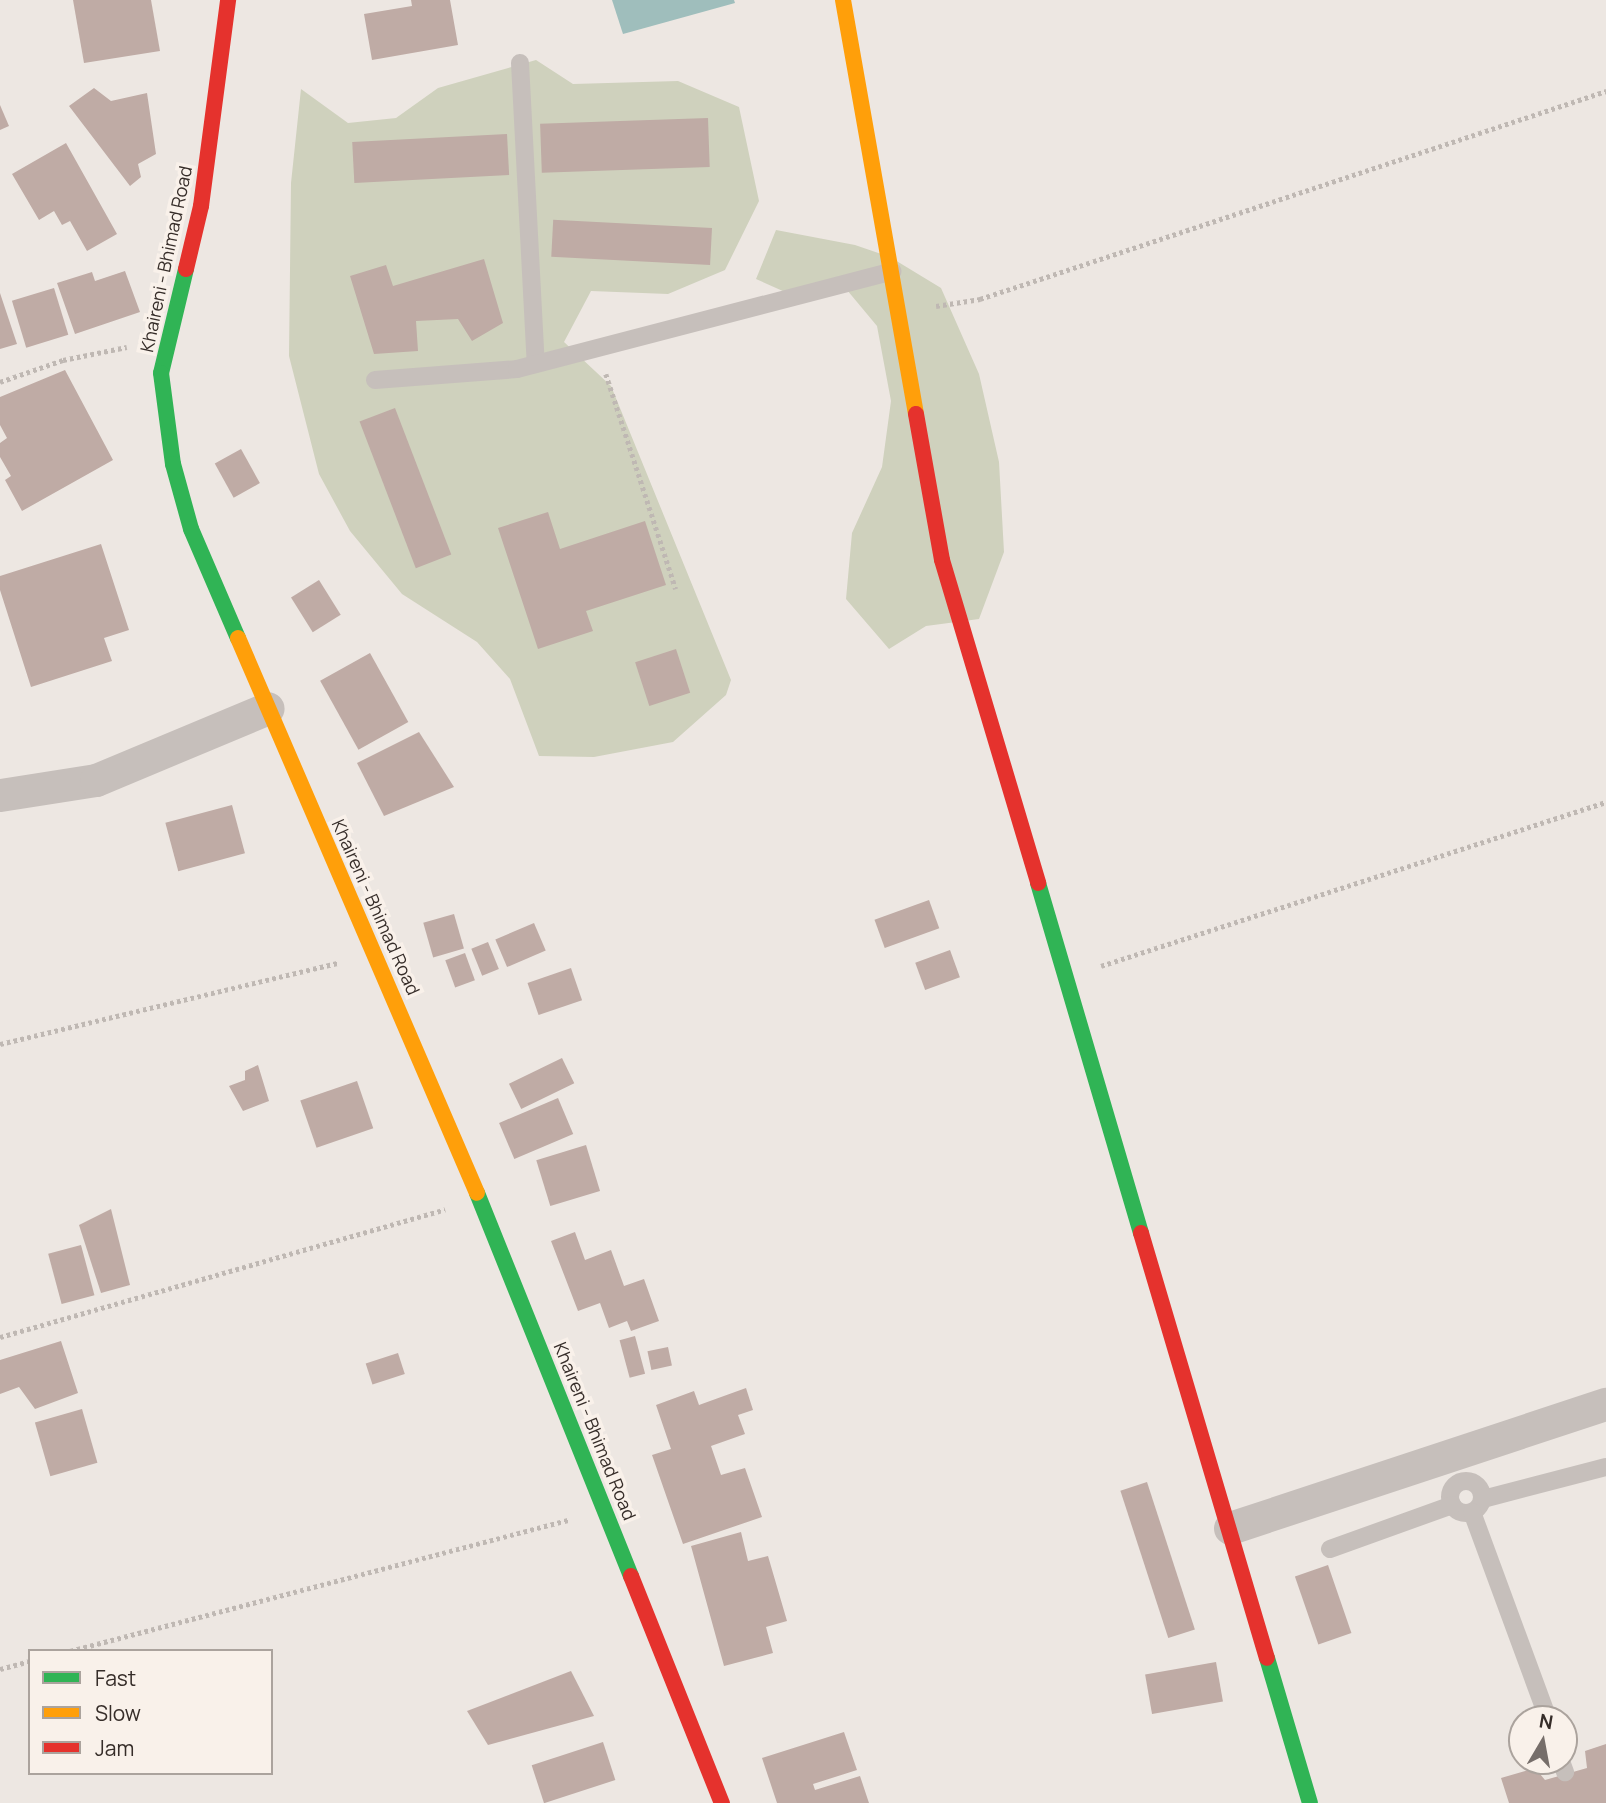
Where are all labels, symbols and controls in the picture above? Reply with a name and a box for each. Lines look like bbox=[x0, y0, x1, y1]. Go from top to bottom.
street label: Khaireni - Bhimad Road bbox=[136, 164, 196, 354]
street label: Khaireni - Bhimad Road bbox=[328, 816, 424, 998]
street label: Khaireni - Bhimad Road bbox=[549, 1339, 641, 1523]
legend bbox=[28, 1649, 273, 1775]
text: Fast bbox=[95, 1664, 136, 1692]
text: Slow bbox=[95, 1699, 141, 1727]
north arrow bbox=[1508, 1705, 1578, 1775]
text: N bbox=[1537, 1707, 1555, 1735]
text: Jam bbox=[95, 1734, 134, 1762]

